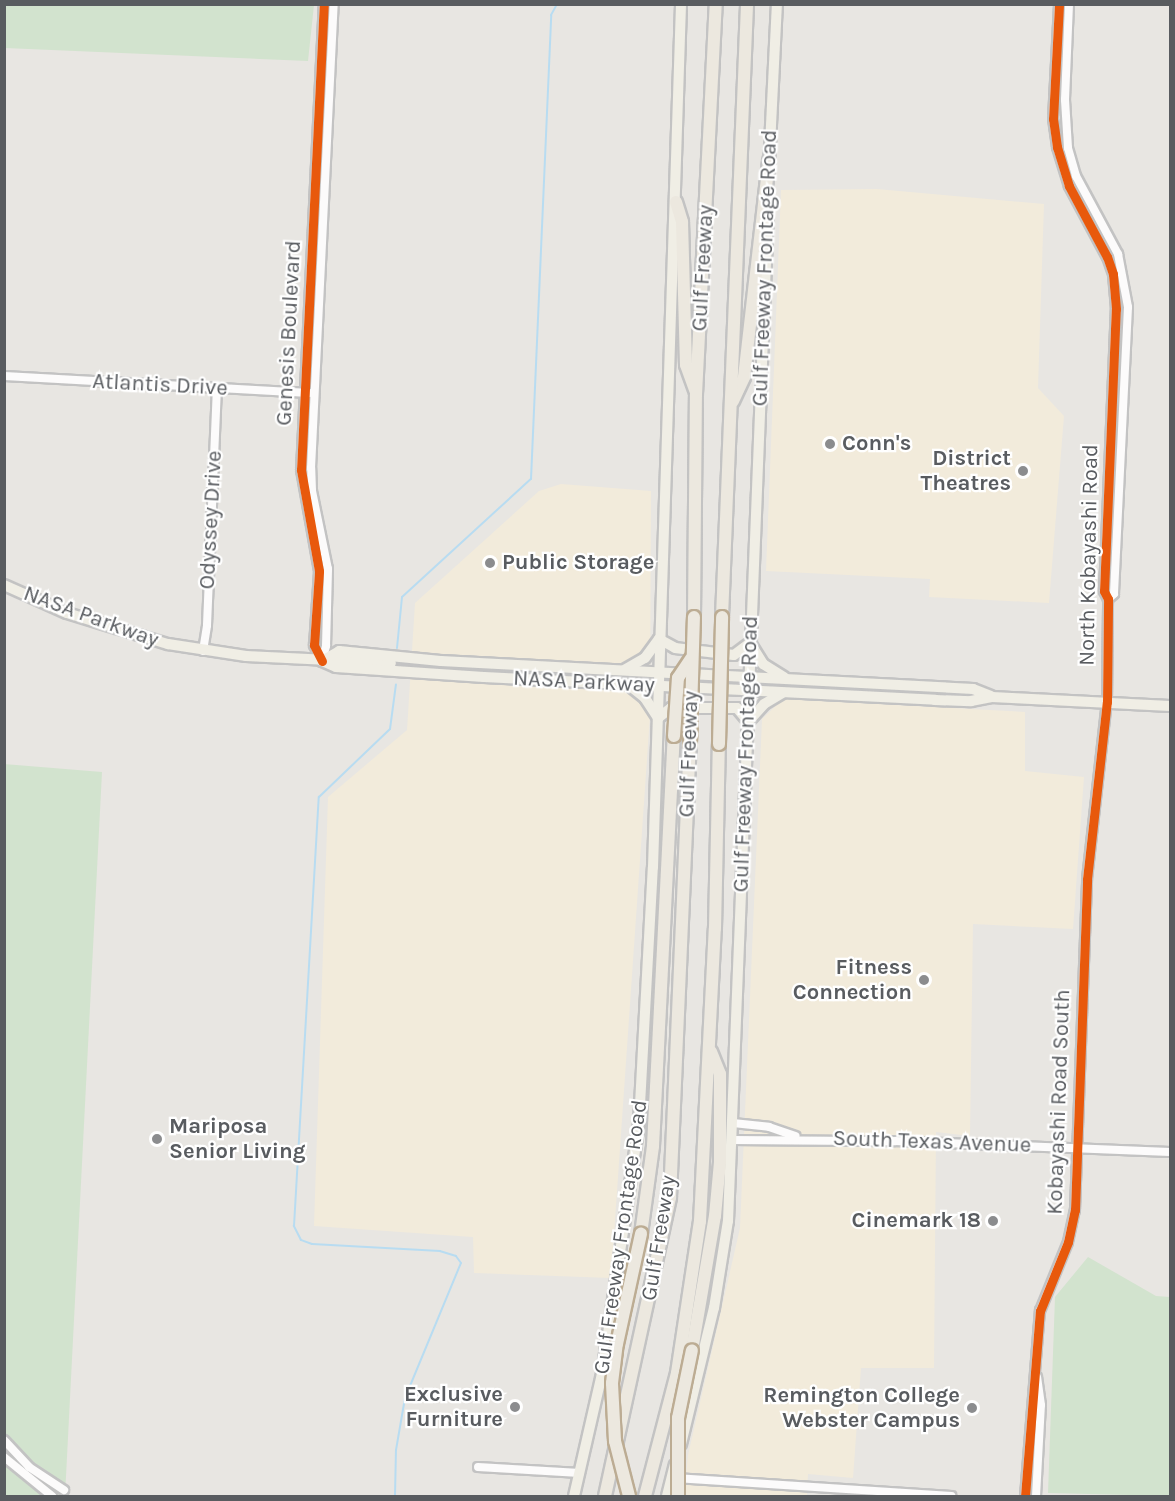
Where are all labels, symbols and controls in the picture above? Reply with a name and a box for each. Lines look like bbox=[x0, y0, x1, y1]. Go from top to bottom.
street label: Gulf Freeway Frontage Road bbox=[747, 129, 783, 407]
street label: Gulf Freeway bbox=[687, 204, 719, 332]
street label: Genesis Boulevard bbox=[271, 240, 307, 426]
street label: Atlantis Drive bbox=[92, 368, 228, 402]
place label: Conn's bbox=[842, 431, 911, 457]
marker: Conn's bbox=[823, 437, 837, 451]
street label: North Kobayashi Road bbox=[1074, 444, 1104, 666]
place label: District Theatres bbox=[920, 445, 1011, 496]
street label: Odyssey Drive bbox=[194, 450, 228, 590]
marker: District Theatres bbox=[1016, 464, 1030, 478]
place label: Public Storage bbox=[502, 550, 654, 576]
marker: Public Storage bbox=[483, 556, 497, 570]
street label: NASA Parkway bbox=[20, 580, 162, 654]
street label: Gulf Freeway Frontage Road bbox=[728, 615, 764, 893]
street label: NASA Parkway bbox=[513, 665, 655, 699]
street label: Gulf Freeway bbox=[674, 690, 704, 818]
place label: Fitness Connection bbox=[793, 954, 912, 1005]
marker: Fitness Connection bbox=[917, 973, 931, 987]
street label: Kobayashi Road South bbox=[1042, 989, 1076, 1215]
street label: Gulf Freeway Frontage Road bbox=[589, 1098, 653, 1376]
place label: Mariposa Senior Living bbox=[169, 1113, 305, 1164]
street label: South Texas Avenue bbox=[832, 1125, 1032, 1159]
marker: Mariposa Senior Living bbox=[150, 1132, 164, 1146]
street label: Gulf Freeway bbox=[636, 1173, 682, 1303]
place label: Cinemark 18 bbox=[851, 1208, 981, 1234]
marker: Cinemark 18 bbox=[986, 1214, 1000, 1228]
place label: Exclusive Furniture bbox=[404, 1381, 503, 1432]
place label: Remington College Webster Campus bbox=[763, 1382, 960, 1434]
marker: Exclusive Furniture bbox=[508, 1400, 522, 1414]
marker: Remington College Webster Campus bbox=[965, 1401, 979, 1415]

